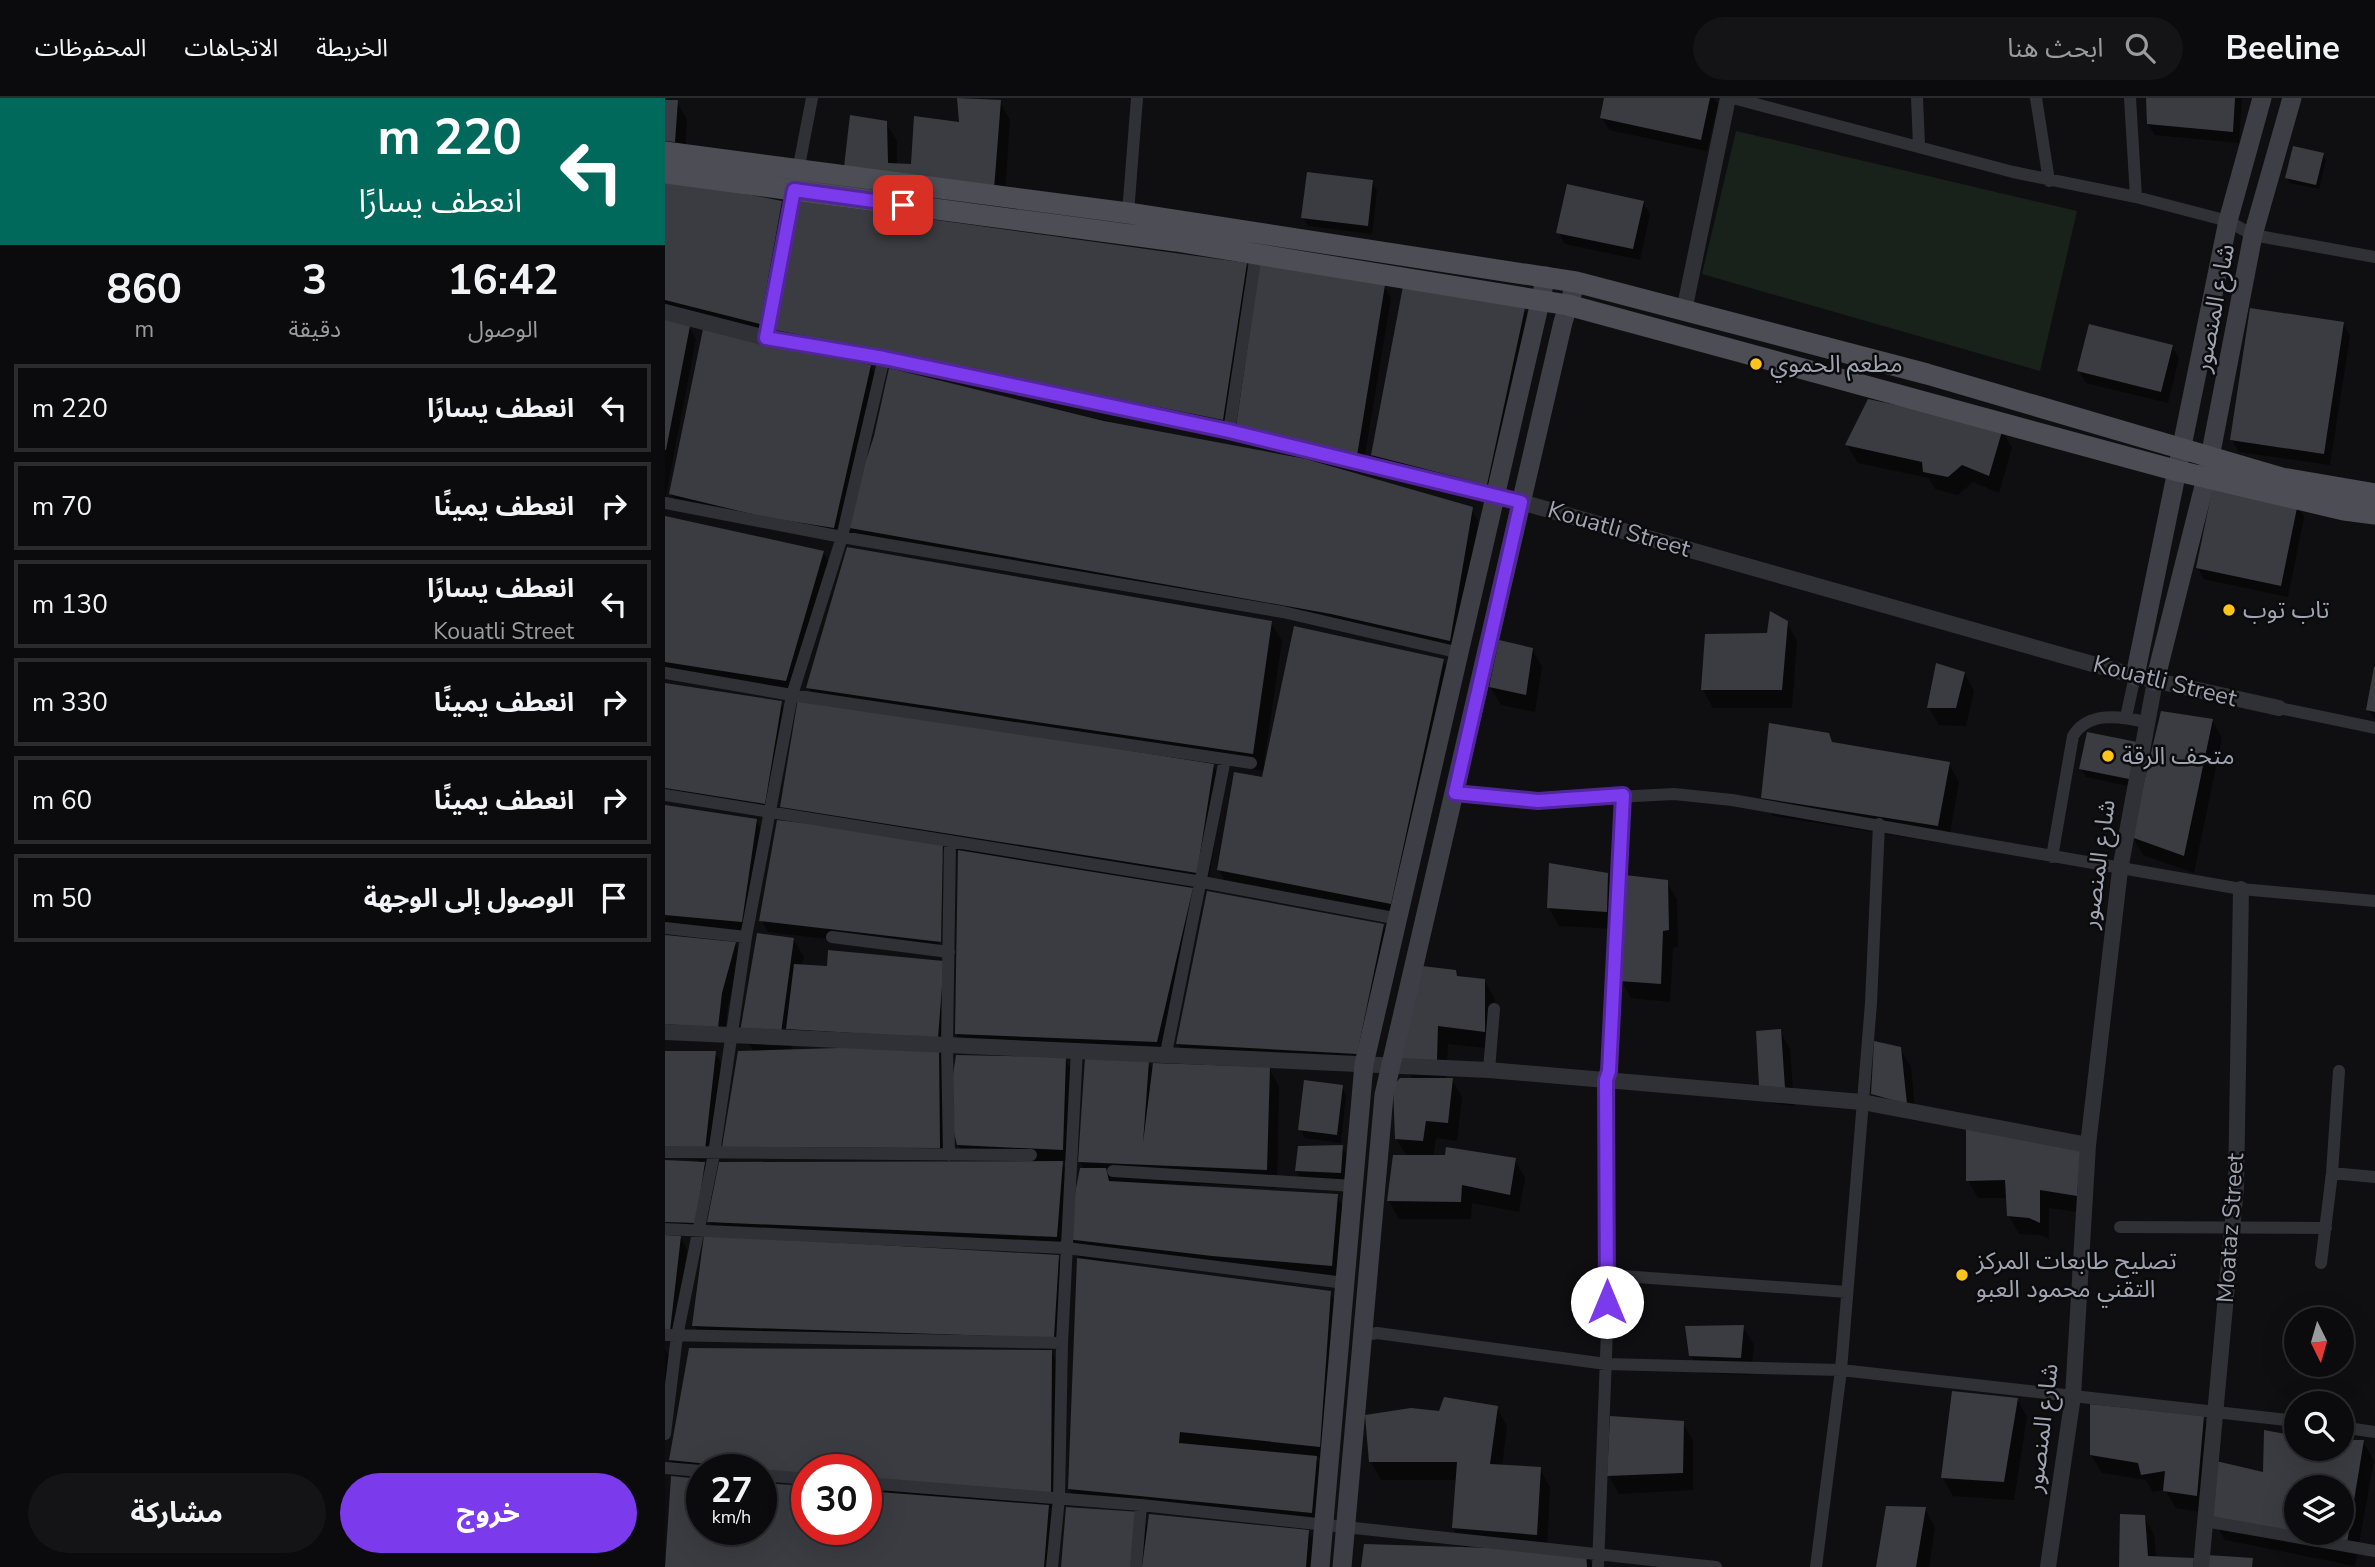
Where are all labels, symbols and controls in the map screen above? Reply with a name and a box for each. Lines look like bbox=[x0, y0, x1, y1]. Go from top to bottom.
search box bbox=[1693, 17, 2183, 80]
text: Beeline bbox=[2225, 26, 2340, 71]
icon: search bbox=[2121, 29, 2159, 67]
text: ابحث هنا bbox=[2007, 31, 2103, 66]
text: المحفوظات bbox=[35, 32, 146, 64]
text: الاتجاهات bbox=[184, 32, 278, 64]
text: الخريطة bbox=[316, 32, 388, 64]
text: 220 m bbox=[378, 104, 522, 171]
icon: left bbox=[546, 126, 637, 217]
pin bbox=[873, 175, 933, 235]
text: انعطف يسارًا bbox=[358, 180, 522, 223]
icon: arrive bbox=[884, 186, 922, 224]
street label: شارع المنصور bbox=[2186, 241, 2243, 376]
text: 3 bbox=[302, 252, 327, 309]
text: 16:42 bbox=[447, 252, 559, 309]
text: 860 bbox=[106, 261, 182, 318]
text: m bbox=[134, 314, 154, 345]
text: دقيقة bbox=[289, 314, 341, 345]
text: الوصول bbox=[468, 314, 538, 345]
place label: مطعم الحموي bbox=[1770, 348, 1902, 383]
marker: مطعم الحموي bbox=[1748, 356, 1764, 372]
icon: left bbox=[595, 389, 633, 427]
text: 220 m bbox=[32, 391, 108, 426]
text: انعطف يسارًا bbox=[427, 391, 574, 426]
icon: right bbox=[595, 487, 633, 525]
text: 70 m bbox=[32, 489, 92, 524]
text: انعطف يمينًا bbox=[434, 489, 574, 524]
street label: Kouatli Street bbox=[1544, 493, 1695, 565]
text: انعطف يسارًا bbox=[427, 571, 574, 606]
icon: left bbox=[595, 585, 633, 623]
text: 130 m bbox=[32, 587, 108, 622]
place label: تاب توب bbox=[2243, 594, 2330, 626]
marker: تاب توب bbox=[2221, 602, 2237, 618]
text: Kouatli Street bbox=[433, 616, 574, 647]
street label: Kouatli Street bbox=[2090, 648, 2241, 714]
icon: right bbox=[595, 683, 633, 721]
text: 330 m bbox=[32, 685, 108, 720]
text: انعطف يمينًا bbox=[434, 685, 574, 720]
place label: متحف الرقة bbox=[2122, 740, 2235, 772]
marker: متحف الرقة bbox=[2100, 748, 2116, 764]
icon: right bbox=[595, 781, 633, 819]
text: 60 m bbox=[32, 783, 92, 818]
text: انعطف يمينًا bbox=[434, 783, 574, 818]
street label: شارع المنصور bbox=[2073, 797, 2124, 932]
icon: arrive bbox=[595, 879, 633, 917]
text: 50 m bbox=[32, 881, 92, 916]
text: الوصول إلى الوجهة bbox=[364, 881, 574, 916]
street label: Moataz Street bbox=[2209, 1151, 2251, 1304]
place label: تصليح طابعات المركز التقني محمود العبو bbox=[1975, 1245, 2177, 1308]
position arrow bbox=[1570, 1265, 1644, 1339]
marker: تصليح طابعات المركز التقني محمود العبو bbox=[1954, 1267, 1970, 1283]
north arrow bbox=[2284, 1307, 2354, 1377]
map controls bbox=[2284, 1307, 2354, 1545]
street label: شارع المنصور bbox=[2018, 1362, 2067, 1496]
button: search bbox=[2284, 1391, 2354, 1461]
speed limit sign: 30 bbox=[791, 1454, 882, 1545]
text: 27 bbox=[710, 1467, 753, 1514]
button: مشاركة bbox=[28, 1473, 326, 1553]
button: خروج bbox=[340, 1473, 637, 1553]
button: layers bbox=[2284, 1475, 2354, 1545]
text: km/h bbox=[712, 1505, 751, 1529]

